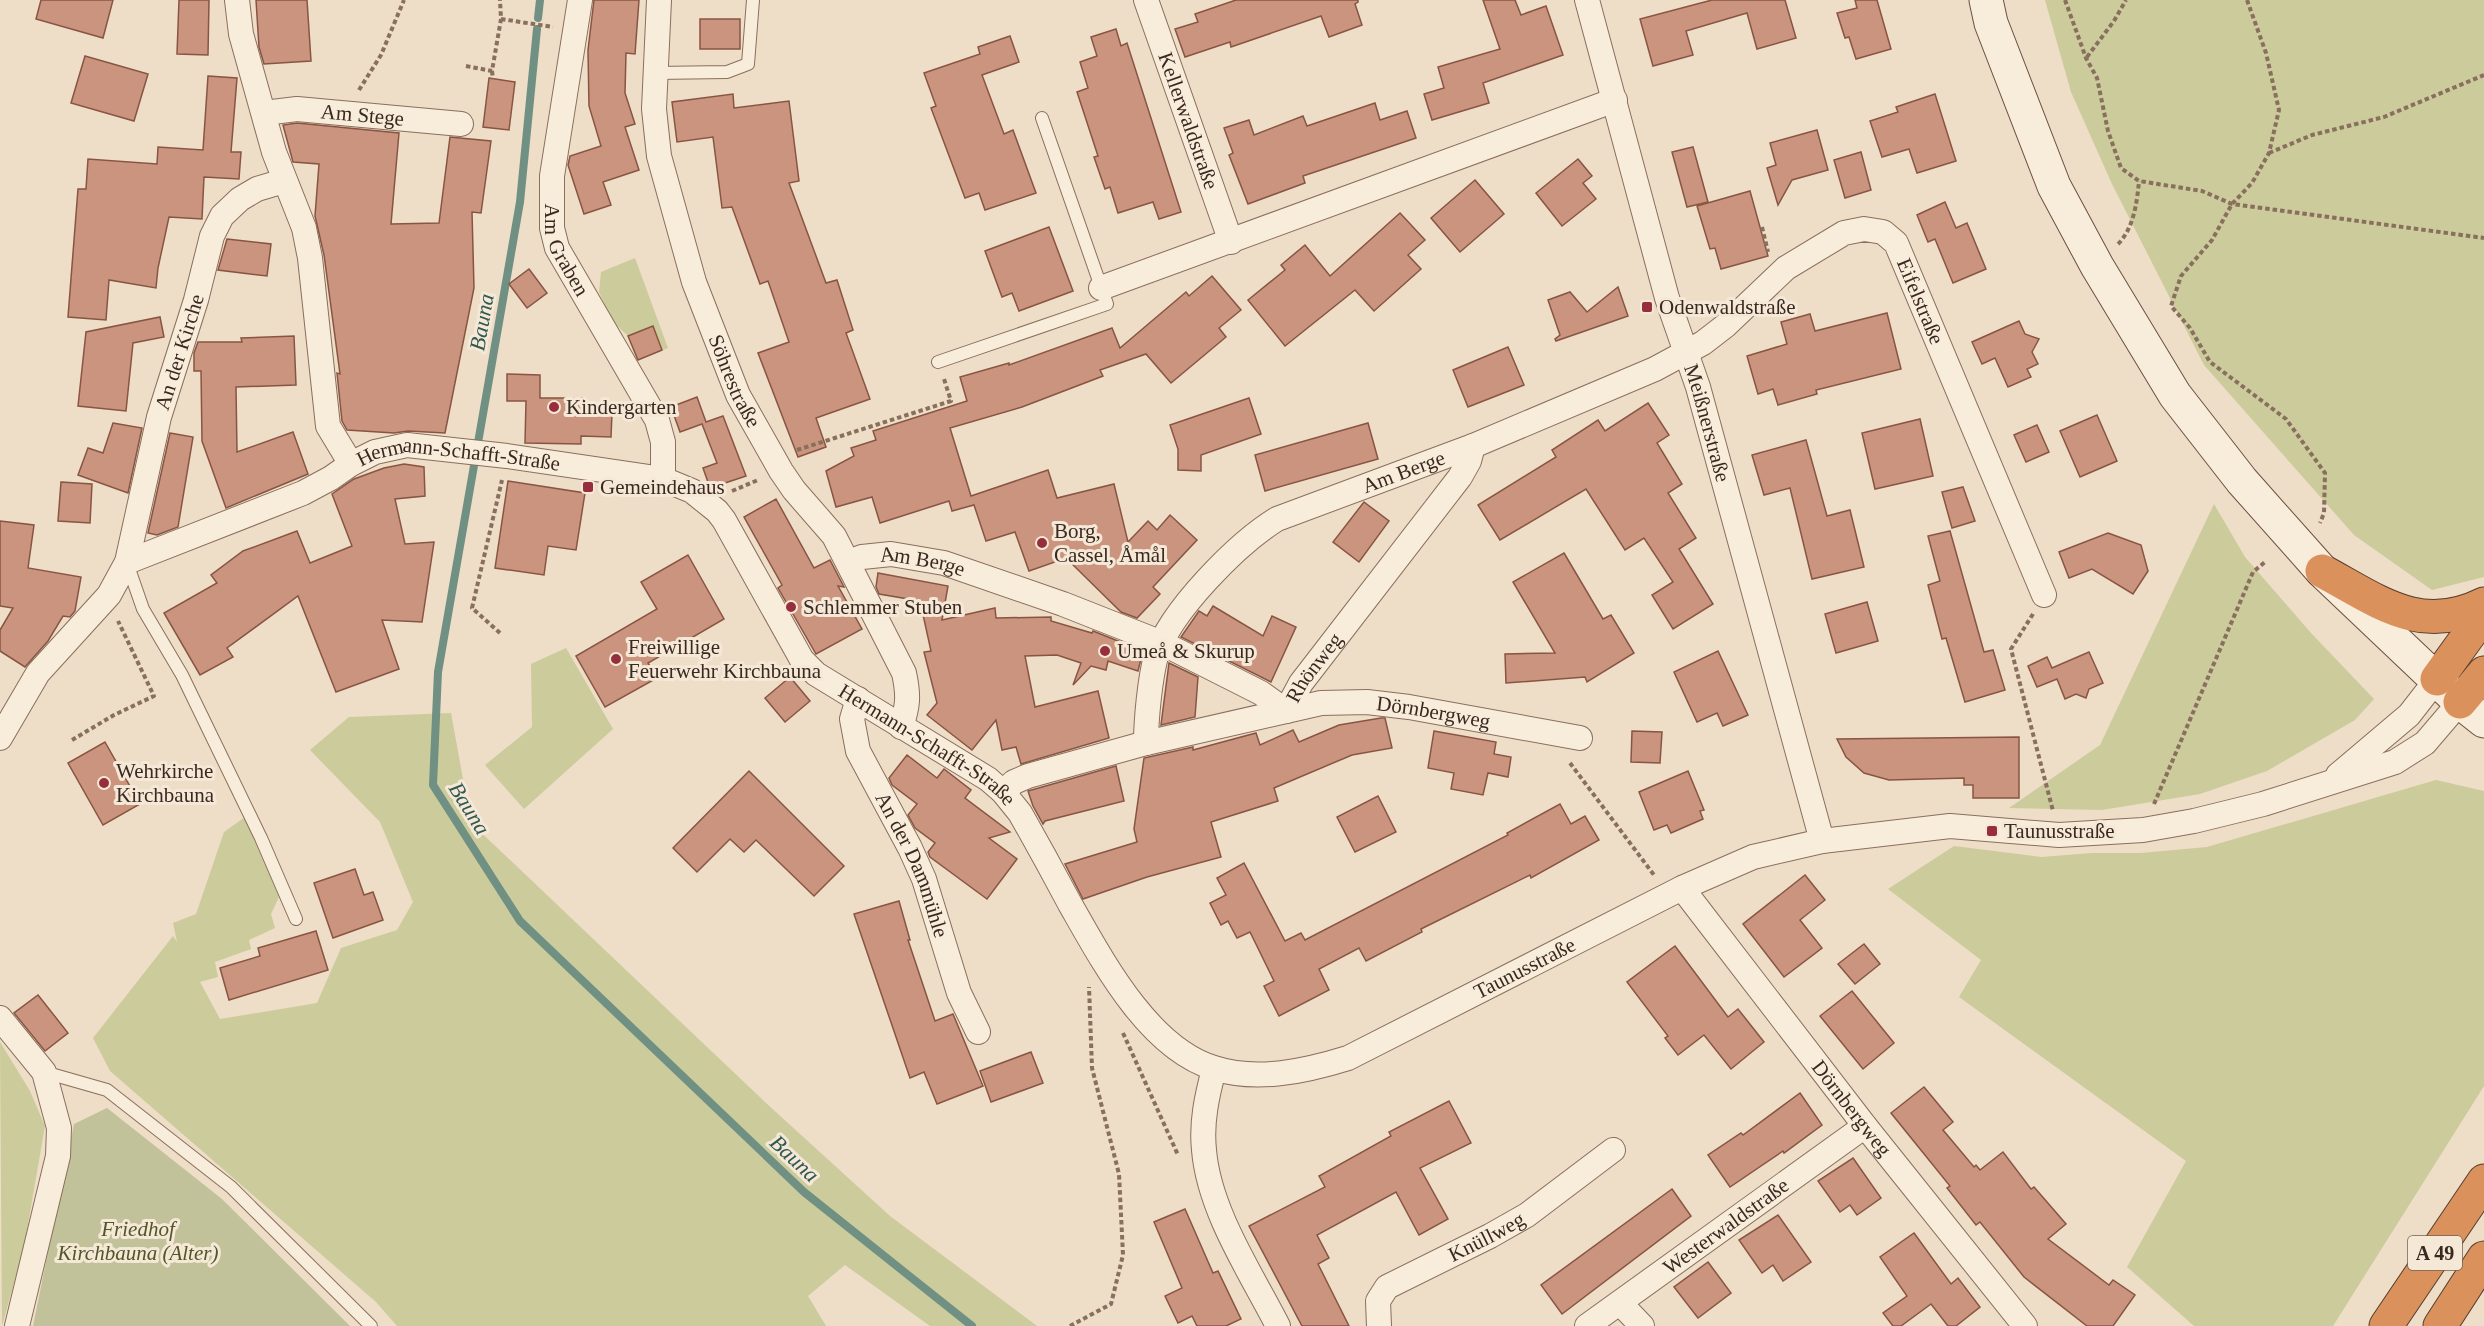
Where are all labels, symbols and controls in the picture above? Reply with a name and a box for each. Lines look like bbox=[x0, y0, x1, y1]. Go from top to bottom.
street label: Kellerwaldstraße bbox=[1153, 49, 1224, 192]
street label: Am Stege bbox=[320, 99, 405, 131]
street label: Am Graben bbox=[540, 203, 594, 301]
street label: Eifelstraße bbox=[1892, 255, 1949, 348]
street label: An der Kirche bbox=[150, 292, 209, 413]
water label: Bauna bbox=[464, 292, 499, 353]
place label: Odenwaldstraße bbox=[1659, 295, 1795, 319]
marker: Odenwaldstraße bbox=[1640, 300, 1654, 314]
street label: Söhrestraße bbox=[704, 331, 766, 432]
street label: Meißnerstraße bbox=[1679, 361, 1735, 485]
place label: Kindergarten bbox=[566, 395, 677, 419]
marker: Kindergarten bbox=[547, 400, 561, 414]
street label: Hermann-Schafft-Straße bbox=[353, 433, 562, 476]
street label: Am Berge bbox=[1359, 446, 1448, 498]
place label: Gemeindehaus bbox=[600, 475, 725, 499]
marker: Gemeindehaus bbox=[581, 480, 595, 494]
place label: Borg, Cassel, Åmål bbox=[1054, 519, 1166, 567]
marker: Borg, Cassel, Åmål bbox=[1035, 536, 1049, 550]
street label: Am Berge bbox=[878, 542, 968, 581]
place label: Schlemmer Stuben bbox=[803, 595, 963, 619]
marker: Schlemmer Stuben bbox=[784, 600, 798, 614]
street label: Rhönweg bbox=[1281, 628, 1348, 707]
place label: Freiwillige Feuerwehr Kirchbauna bbox=[628, 635, 822, 683]
place label: Umeå & Skurup bbox=[1117, 639, 1255, 663]
marker: Umeå & Skurup bbox=[1098, 644, 1112, 658]
marker: Freiwillige Feuerwehr Kirchbauna bbox=[609, 652, 623, 666]
street label: Hermann-Schafft-Straße bbox=[834, 679, 1021, 810]
street label: Dörnbergweg bbox=[1375, 691, 1493, 734]
place label: Wehrkirche Kirchbauna bbox=[116, 759, 215, 807]
marker: Wehrkirche Kirchbauna bbox=[97, 776, 111, 790]
water label: Bauna bbox=[444, 777, 495, 839]
street label: An der Dammühle bbox=[870, 788, 953, 941]
place label: Taunusstraße bbox=[2004, 819, 2115, 843]
marker: Taunusstraße bbox=[1985, 824, 1999, 838]
street label: Taunusstraße bbox=[1470, 932, 1579, 1004]
street label: Dörnbergweg bbox=[1807, 1055, 1897, 1161]
water label: Bauna bbox=[765, 1130, 824, 1187]
street label: Westerwaldstraße bbox=[1658, 1173, 1793, 1279]
street label: Knüllweg bbox=[1444, 1207, 1529, 1267]
park label: Friedhof Kirchbauna (Alter) bbox=[57, 1217, 218, 1265]
road number: A 49 bbox=[2408, 1236, 2462, 1270]

